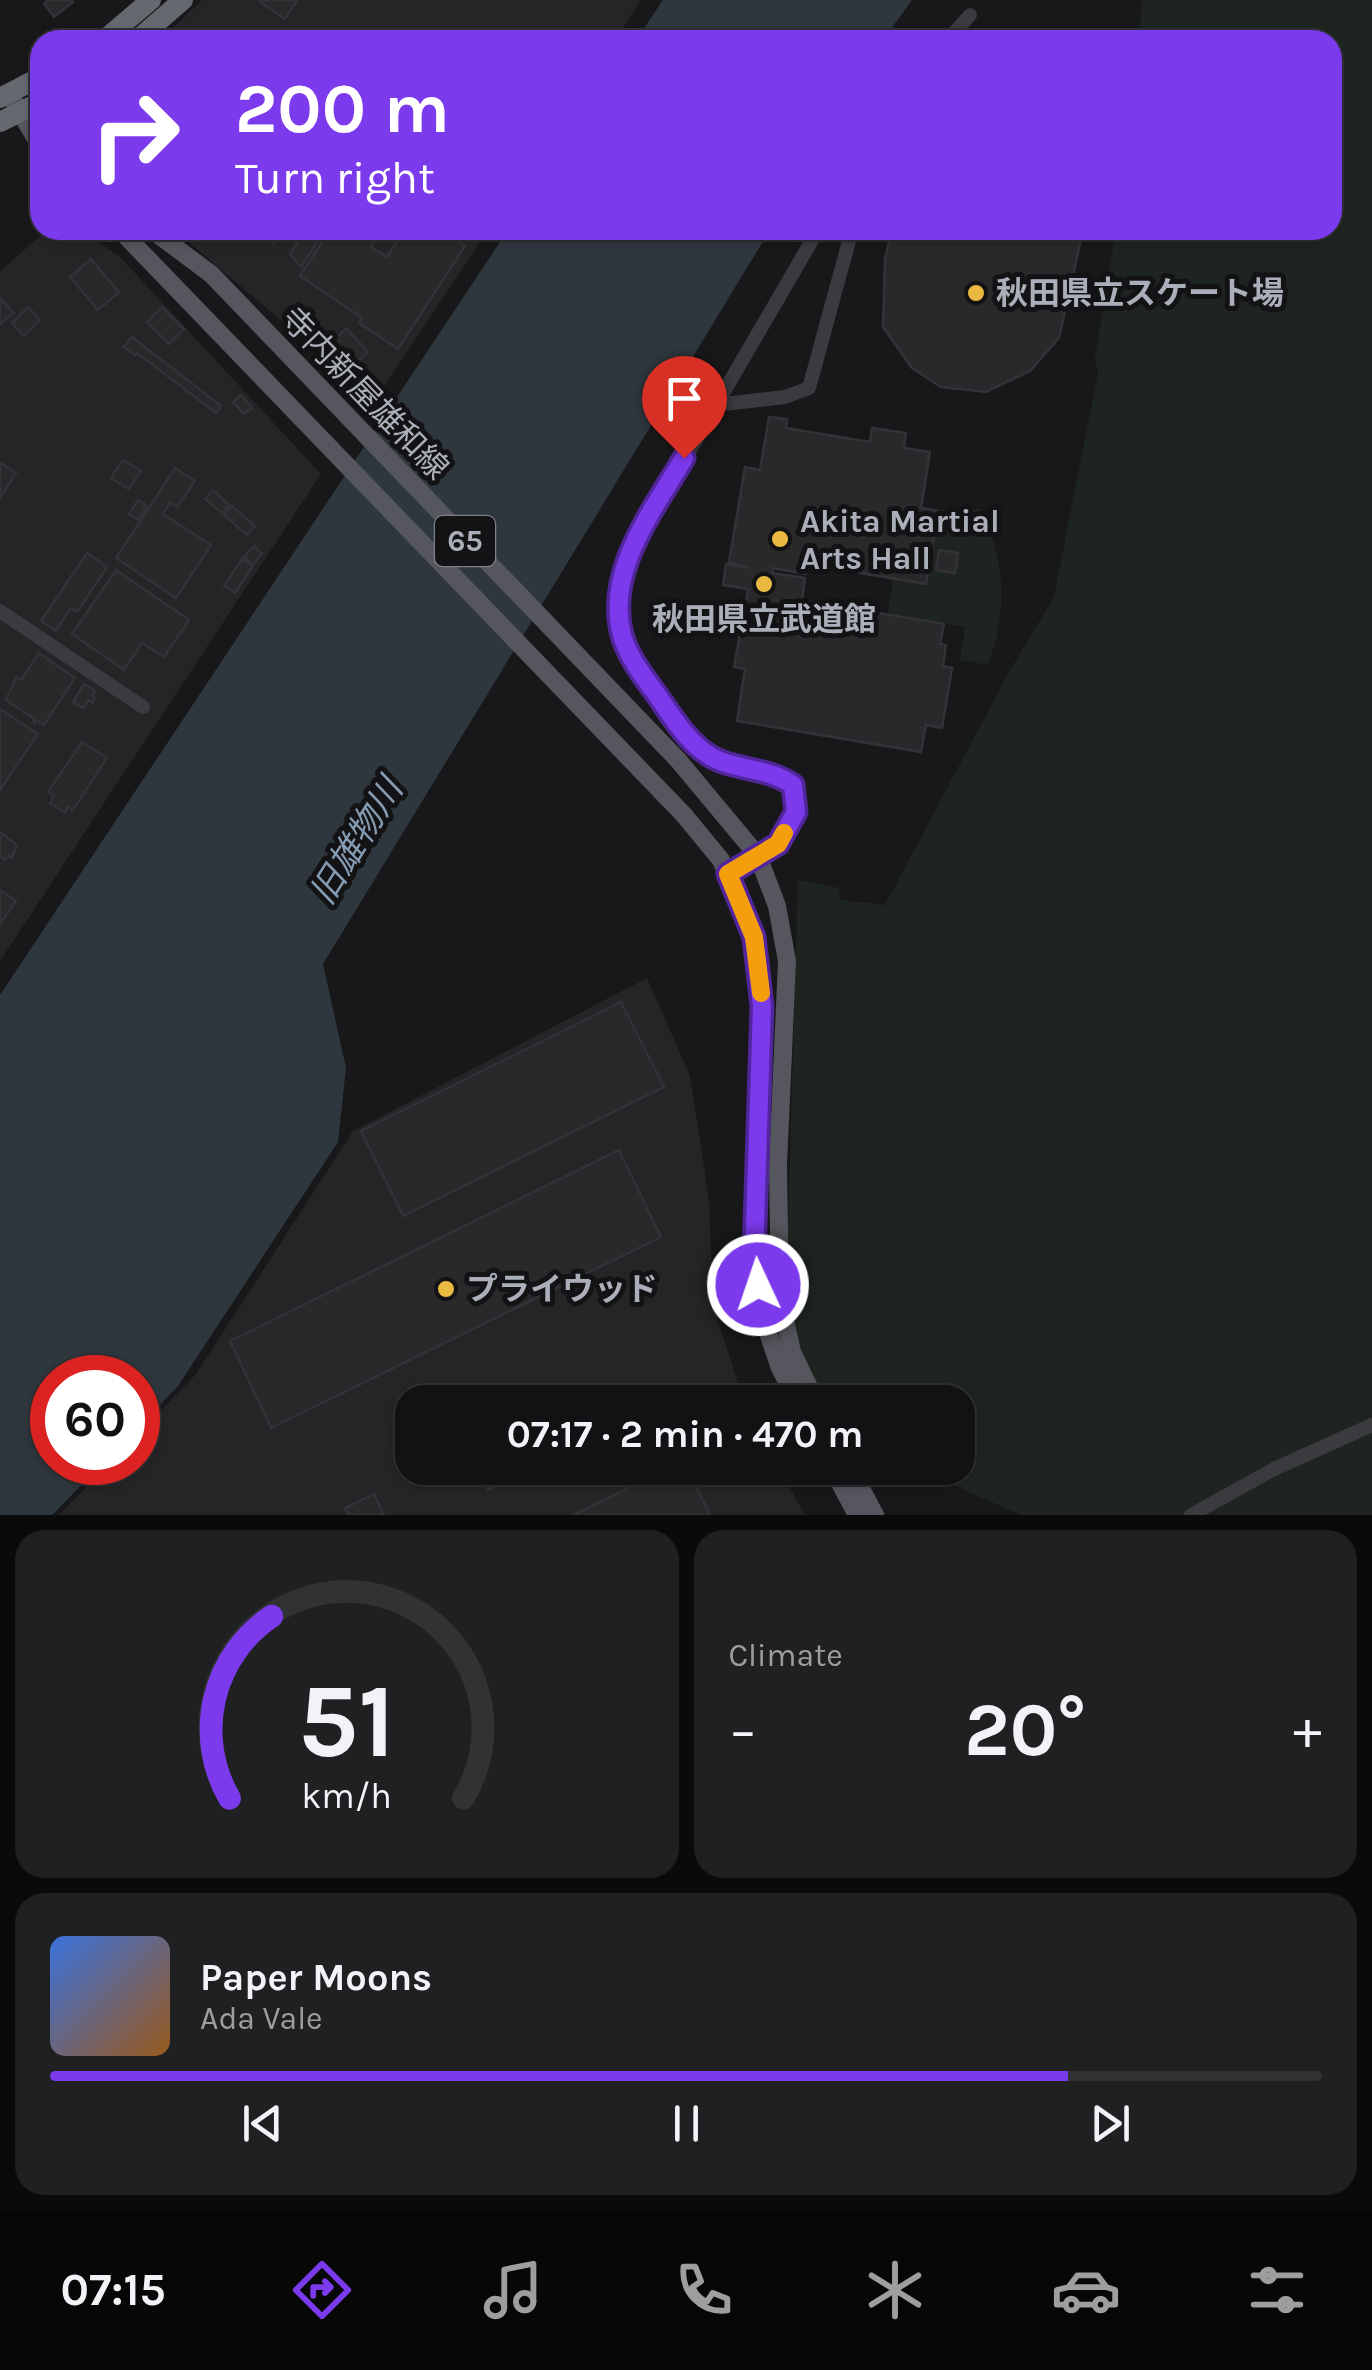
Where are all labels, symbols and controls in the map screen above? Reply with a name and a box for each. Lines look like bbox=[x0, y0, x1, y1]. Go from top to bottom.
text: 200 m bbox=[235, 68, 450, 150]
icon: right bbox=[70, 70, 200, 200]
text: Turn right bbox=[235, 152, 435, 204]
place label: 秋田県立スケート場 bbox=[996, 275, 1284, 312]
marker: 秋田県立スケート場 bbox=[965, 282, 987, 304]
street label: 寺内新屋雄和線 bbox=[274, 300, 456, 487]
pin bbox=[642, 356, 727, 459]
icon: arrive bbox=[657, 371, 712, 426]
place label: Akita Martial Arts Hall bbox=[800, 503, 1000, 577]
road number: 65 bbox=[435, 516, 495, 566]
marker: Akita Martial Arts Hall bbox=[769, 528, 791, 550]
marker: 秋田県立武道館 bbox=[753, 573, 775, 595]
place label: 秋田県立武道館 bbox=[652, 601, 876, 638]
water label: 旧雄物川 bbox=[302, 768, 413, 911]
position arrow bbox=[706, 1233, 810, 1337]
place label: プライウッド bbox=[466, 1271, 658, 1308]
marker: プライウッド bbox=[435, 1278, 457, 1300]
speed limit sign: 60 bbox=[30, 1355, 160, 1485]
text: 07:17 · 2 min · 470 m bbox=[507, 1412, 863, 1457]
text: Climate bbox=[729, 1637, 843, 1674]
text: 51 bbox=[298, 1661, 396, 1782]
text: 20° bbox=[964, 1686, 1086, 1774]
text: − bbox=[729, 1698, 757, 1762]
text: + bbox=[1293, 1698, 1322, 1762]
text: km/h bbox=[301, 1775, 392, 1817]
text: Paper Moons bbox=[200, 1955, 432, 2000]
text: Ada Vale bbox=[200, 2000, 323, 2037]
icon: previous bbox=[235, 2096, 290, 2151]
icon: pause bbox=[659, 2096, 714, 2151]
icon: next bbox=[1083, 2096, 1138, 2151]
icon: directions bbox=[287, 2255, 357, 2325]
icon: music bbox=[478, 2255, 548, 2325]
icon: phone bbox=[669, 2255, 739, 2325]
icon: climate bbox=[860, 2255, 930, 2325]
icon: car bbox=[1051, 2255, 1121, 2325]
icon: filters bbox=[1242, 2255, 1312, 2325]
text: 07:15 bbox=[60, 2264, 166, 2316]

